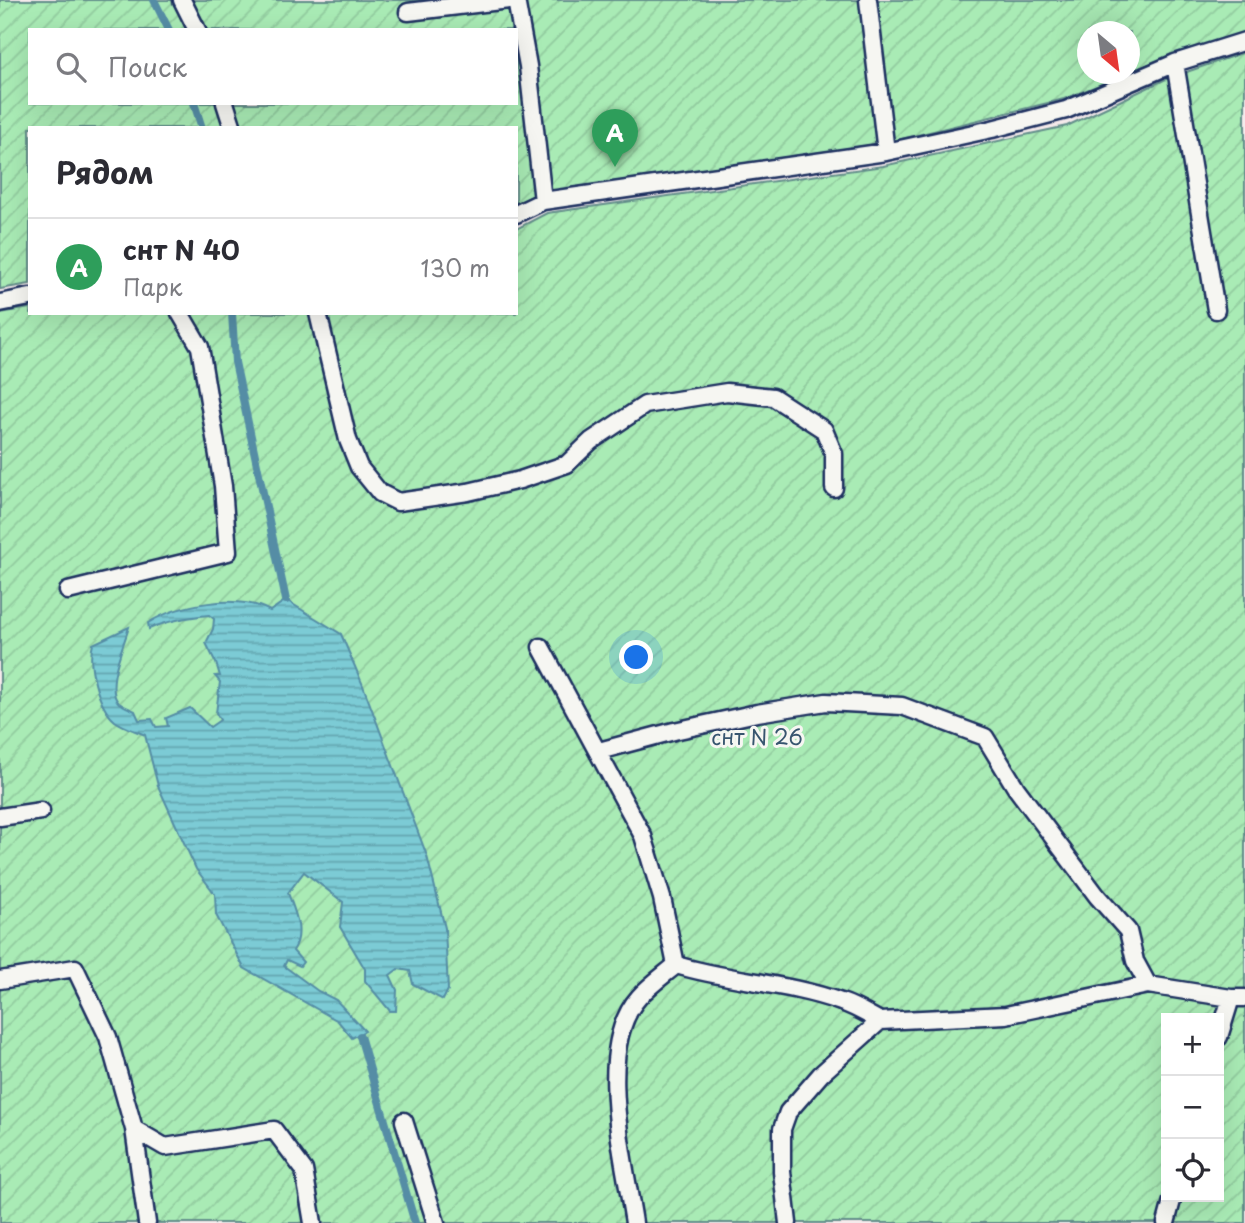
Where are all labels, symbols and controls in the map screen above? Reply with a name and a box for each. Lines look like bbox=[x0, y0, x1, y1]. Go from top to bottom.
north arrow bbox=[1077, 21, 1140, 84]
search box bbox=[28, 28, 518, 105]
text: Поиск bbox=[108, 47, 187, 86]
icon: search bbox=[52, 48, 90, 86]
pin: A bbox=[592, 109, 638, 167]
text: Рядом bbox=[56, 149, 154, 194]
text: снт N 40 bbox=[123, 230, 240, 269]
text: A bbox=[70, 250, 88, 285]
text: 130 m bbox=[420, 250, 490, 285]
text: Парк bbox=[123, 269, 182, 304]
your location bbox=[619, 640, 653, 674]
park label: снт N 26 bbox=[711, 720, 803, 752]
map controls bbox=[1161, 1013, 1224, 1202]
button: + bbox=[1161, 1013, 1224, 1076]
button: − bbox=[1161, 1076, 1224, 1139]
button: locate bbox=[1161, 1139, 1224, 1202]

